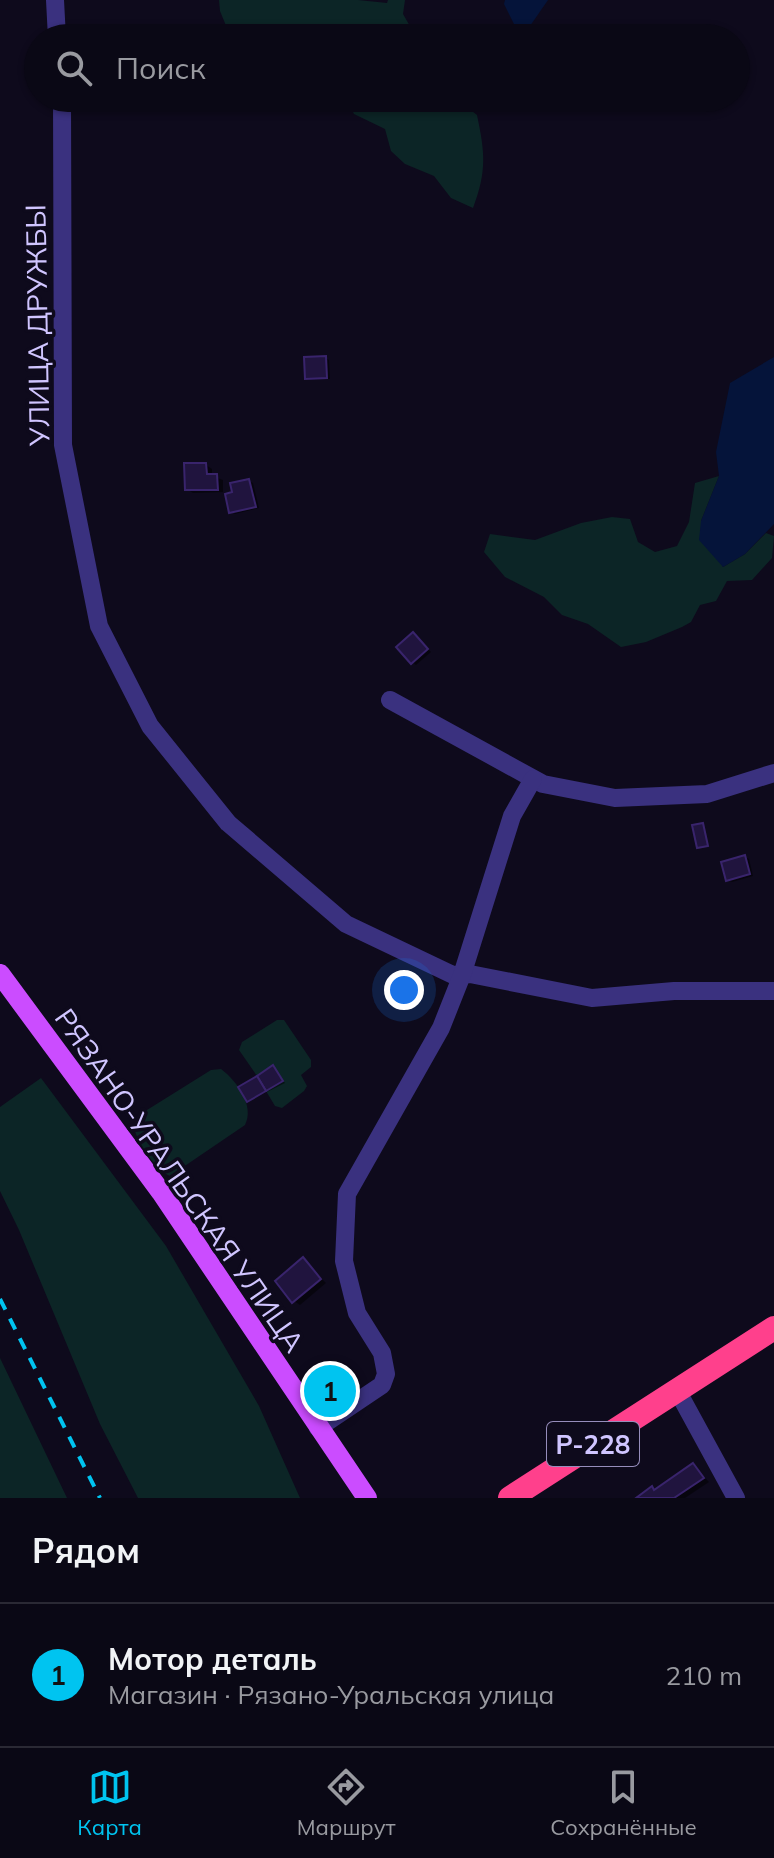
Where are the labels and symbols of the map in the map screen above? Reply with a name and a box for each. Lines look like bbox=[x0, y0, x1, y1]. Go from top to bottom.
street label: УЛИЦА ДРУЖБЫ bbox=[17, 204, 57, 447]
your location bbox=[384, 970, 424, 1010]
street label: РЯЗАНО-УРАЛЬСКАЯ УЛИЦА bbox=[48, 1001, 313, 1359]
pin: 1 bbox=[304, 1361, 356, 1421]
road number: Р-228 bbox=[547, 1422, 639, 1466]

